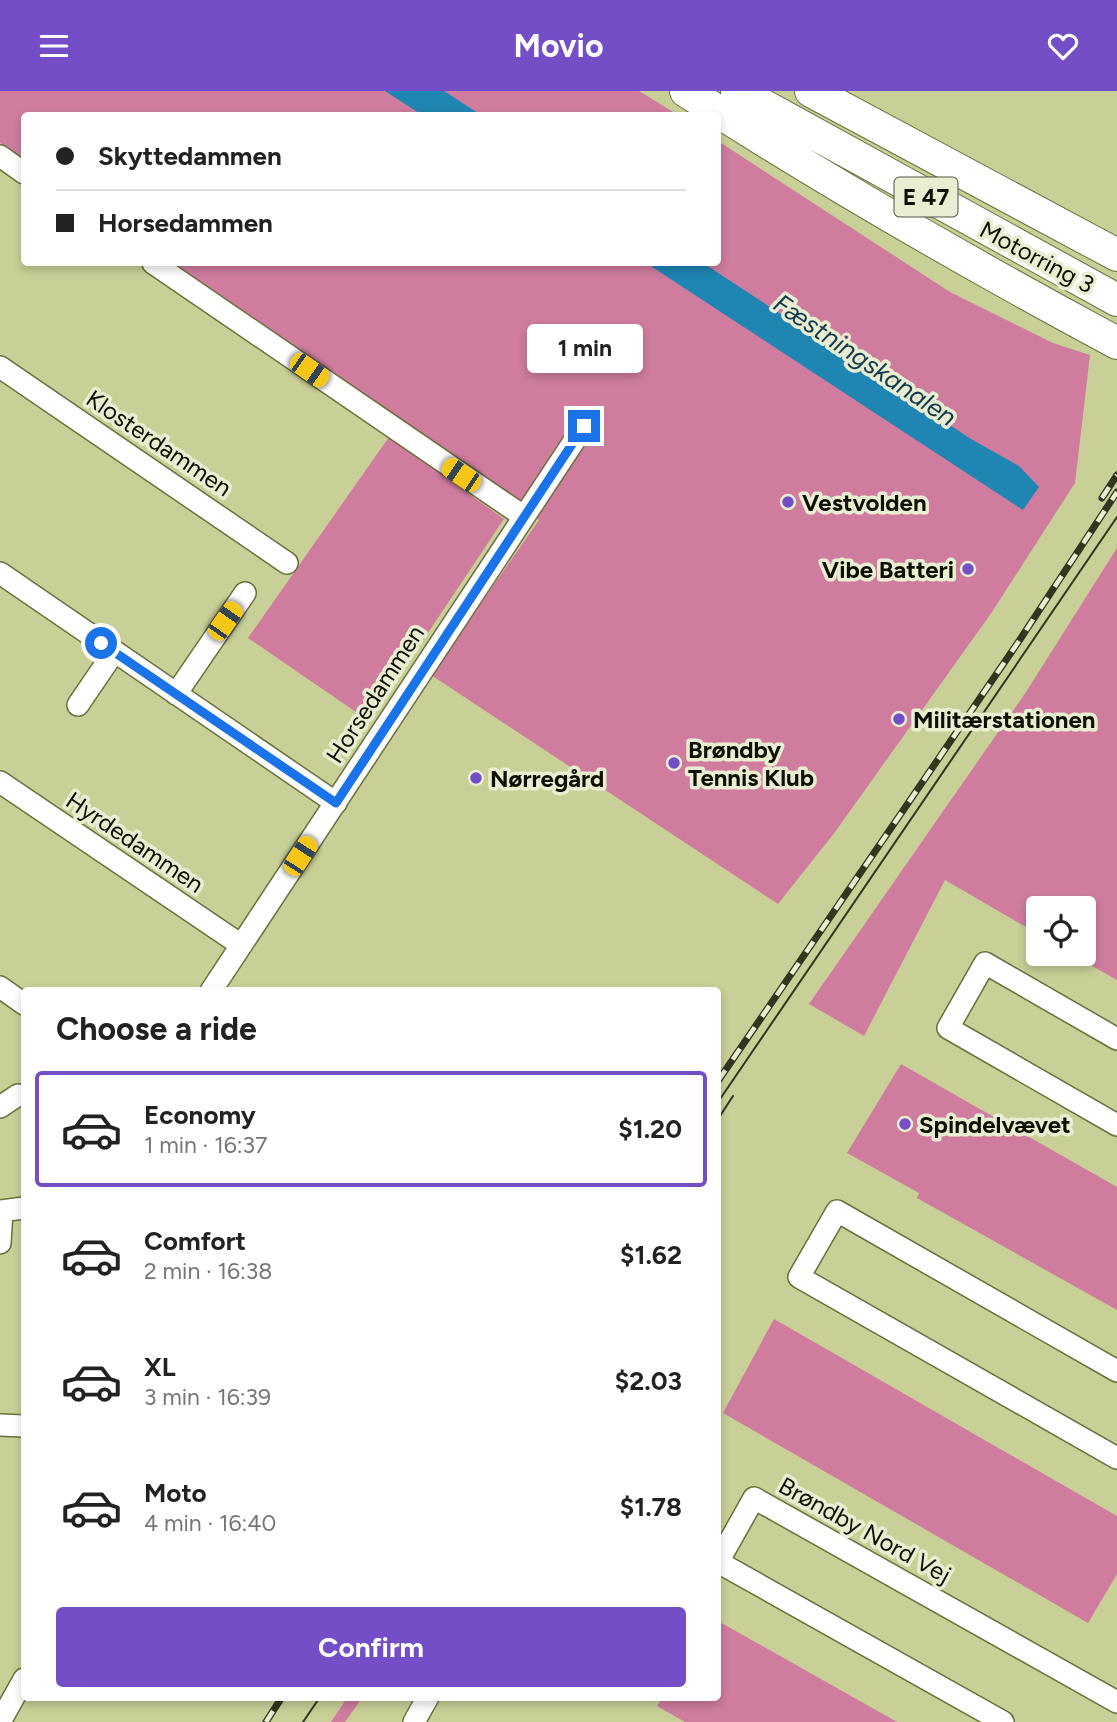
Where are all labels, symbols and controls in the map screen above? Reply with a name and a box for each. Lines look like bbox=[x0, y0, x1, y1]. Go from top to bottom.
icon: menu bbox=[35, 27, 73, 65]
text: Movio bbox=[513, 27, 604, 65]
icon: heart bbox=[1044, 27, 1082, 65]
text: Skyttedammen bbox=[98, 140, 282, 172]
road number: E 47 bbox=[894, 177, 958, 216]
text: Horsedammen bbox=[98, 207, 273, 239]
street label: Motorring 3 bbox=[975, 215, 1099, 299]
water label: Fæstningskanalen bbox=[768, 287, 962, 433]
callout: 1 min bbox=[526, 324, 642, 373]
text: 1 min bbox=[558, 334, 612, 362]
car bbox=[286, 349, 333, 391]
street label: Klosterdammen bbox=[81, 384, 237, 502]
route end bbox=[568, 410, 600, 442]
car bbox=[438, 455, 485, 495]
place label: Vestvolden bbox=[802, 488, 927, 517]
marker: Vestvolden bbox=[780, 494, 796, 510]
place label: Vibe Batteri bbox=[822, 555, 954, 584]
marker: Vibe Batteri bbox=[960, 561, 976, 577]
car bbox=[205, 598, 246, 644]
street label: Horsedammen bbox=[320, 620, 430, 768]
route start bbox=[85, 627, 117, 659]
place label: Militærstationen bbox=[913, 705, 1095, 734]
marker: Militærstationen bbox=[891, 711, 907, 727]
place label: Brøndby Tennis Klub bbox=[688, 735, 814, 792]
marker: Brøndby Tennis Klub bbox=[666, 755, 682, 771]
place label: Nørregård bbox=[490, 764, 604, 793]
marker: Nørregård bbox=[468, 770, 484, 786]
street label: Hyrdedammen bbox=[61, 785, 209, 899]
car bbox=[280, 833, 321, 879]
map controls bbox=[1026, 896, 1096, 966]
button: locate bbox=[1026, 896, 1096, 966]
text: Choose a ride bbox=[56, 1010, 257, 1048]
icon: car bbox=[60, 1098, 123, 1161]
text: Economy bbox=[144, 1099, 256, 1131]
place label: Spindelvævet bbox=[919, 1110, 1071, 1139]
text: $1.20 bbox=[618, 1113, 682, 1145]
marker: Spindelvævet bbox=[897, 1116, 913, 1132]
text: 1 min · 16:37 bbox=[144, 1131, 267, 1159]
icon: car bbox=[60, 1224, 123, 1287]
text: Comfort bbox=[144, 1225, 246, 1257]
text: $1.62 bbox=[620, 1239, 682, 1271]
text: 2 min · 16:38 bbox=[144, 1257, 272, 1285]
icon: car bbox=[60, 1350, 123, 1413]
text: XL bbox=[144, 1351, 176, 1383]
text: $2.03 bbox=[615, 1365, 682, 1397]
text: 3 min · 16:39 bbox=[144, 1383, 271, 1411]
street label: Brøndby Nord Vej bbox=[774, 1471, 956, 1589]
icon: car bbox=[60, 1476, 123, 1539]
text: Moto bbox=[144, 1477, 207, 1509]
text: $1.78 bbox=[620, 1491, 682, 1523]
text: 4 min · 16:40 bbox=[144, 1509, 276, 1537]
button: Confirm bbox=[56, 1607, 686, 1687]

